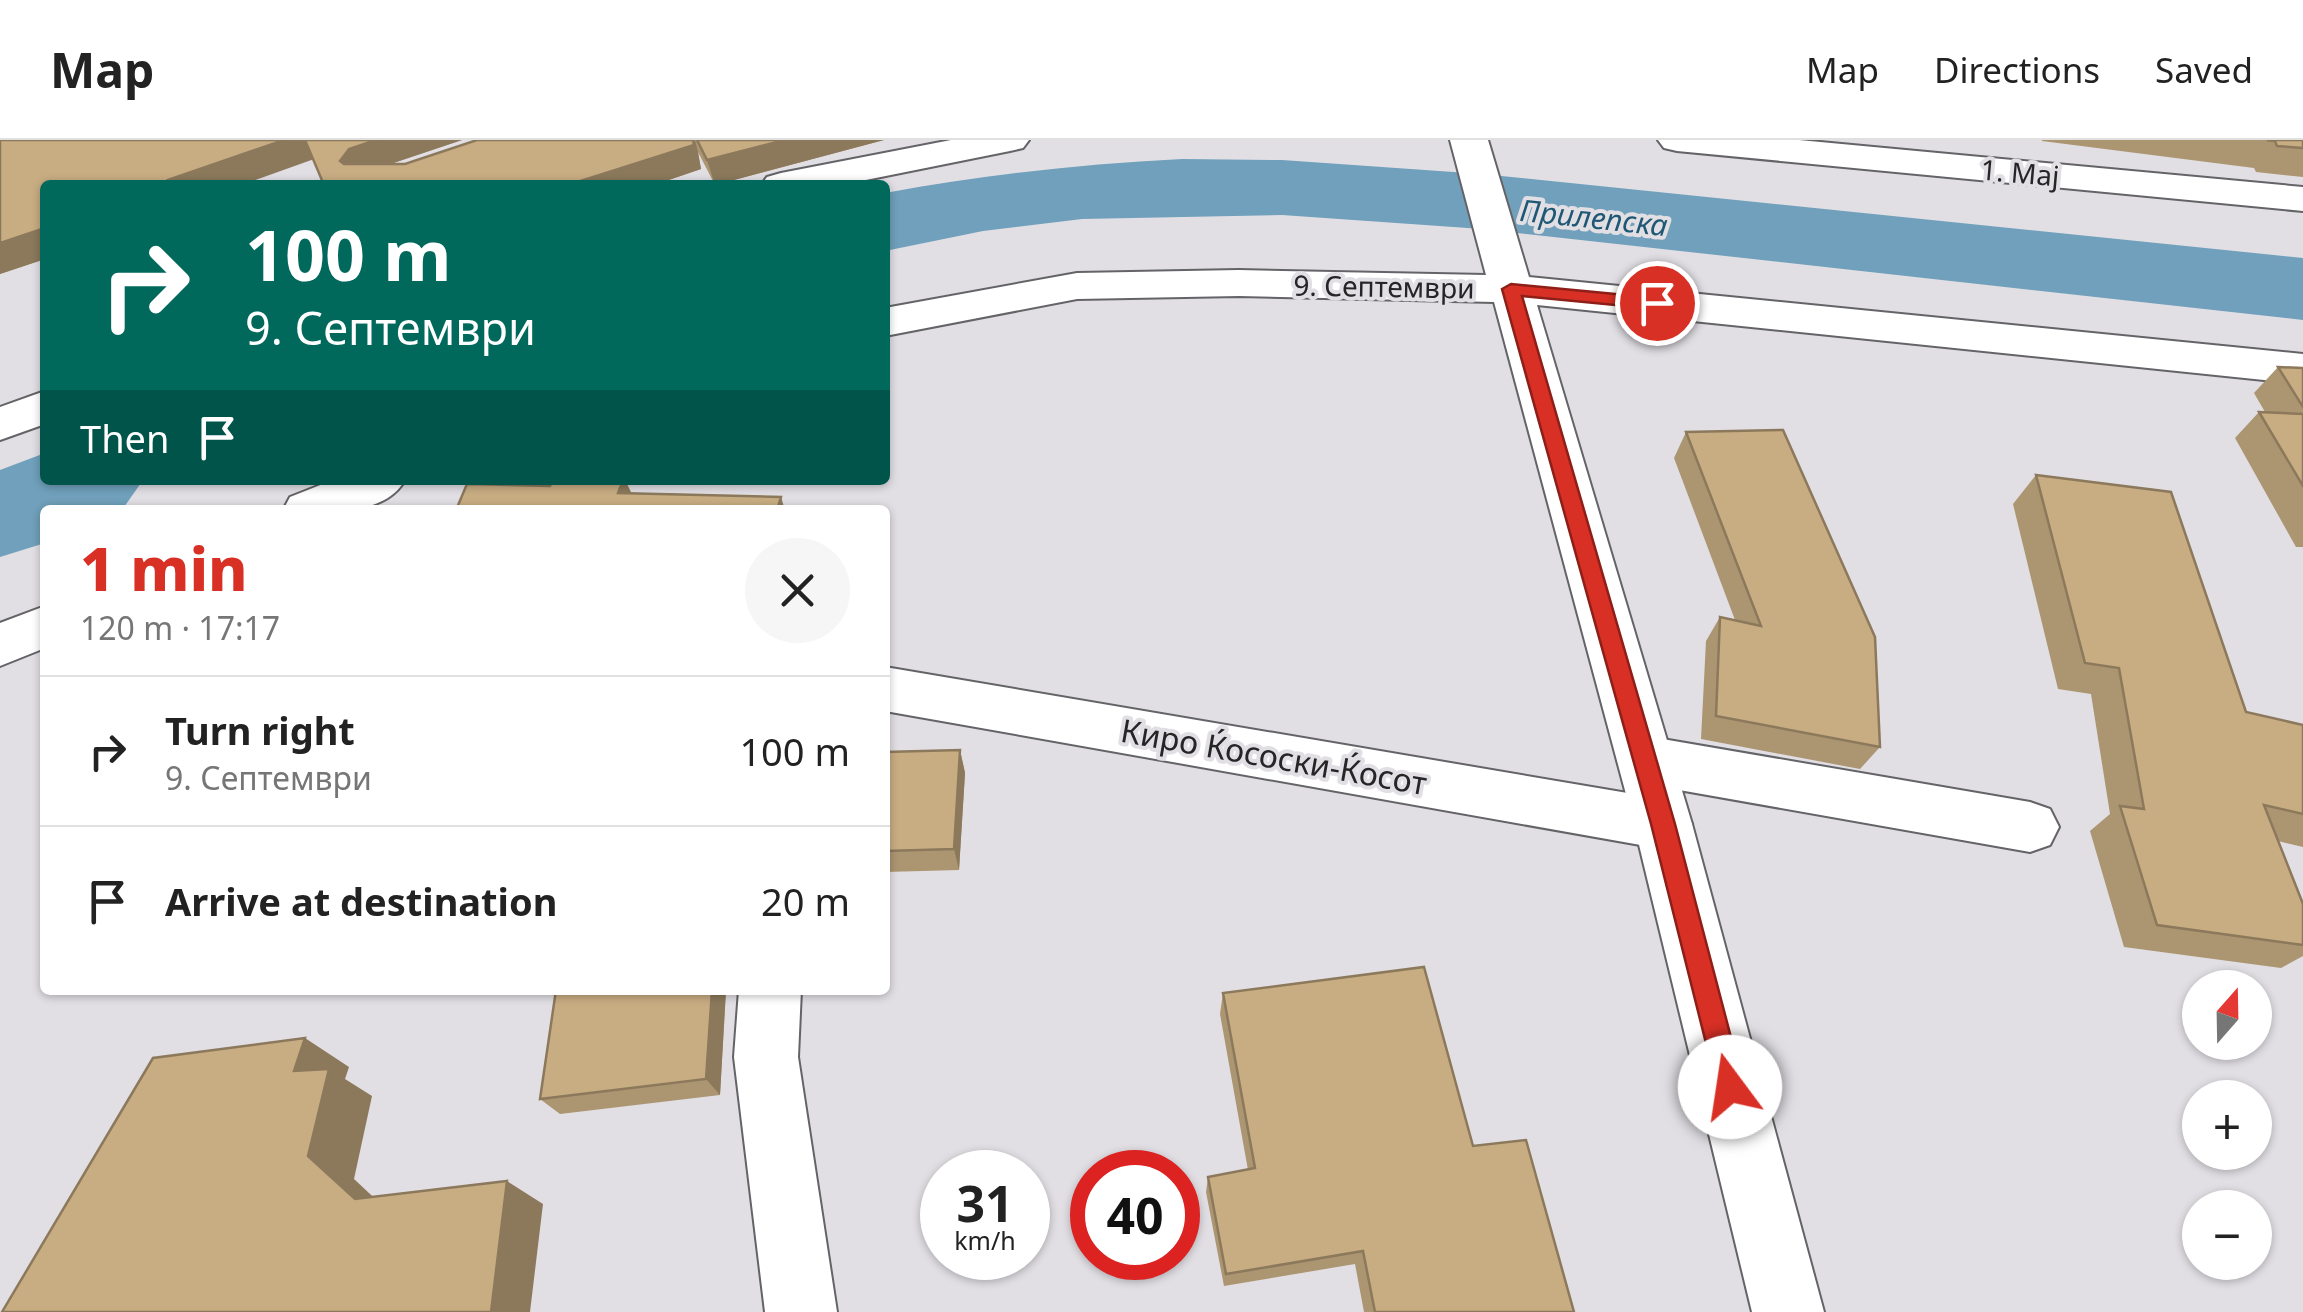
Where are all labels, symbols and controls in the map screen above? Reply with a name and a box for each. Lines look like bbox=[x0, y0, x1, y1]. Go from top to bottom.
text: Map bbox=[50, 37, 154, 102]
text: Map bbox=[1806, 46, 1879, 93]
text: Directions bbox=[1934, 46, 2100, 93]
text: Saved bbox=[2155, 46, 2253, 93]
street label: 1. Мај bbox=[1979, 150, 2061, 194]
water label: Прилепска bbox=[1518, 189, 1670, 245]
text: 100 m bbox=[245, 206, 452, 302]
icon: right bbox=[80, 220, 210, 350]
pin bbox=[1615, 261, 1700, 346]
street label: 9. Септември bbox=[1293, 265, 1475, 307]
icon: arrive bbox=[1630, 276, 1685, 331]
text: 9. Септември bbox=[245, 297, 536, 358]
icon: arrive bbox=[190, 410, 245, 465]
text: Then bbox=[80, 412, 170, 464]
text: 1 min bbox=[80, 527, 248, 609]
button: close bbox=[745, 538, 850, 643]
text: 120 m · 17:17 bbox=[80, 606, 280, 649]
text: Turn right bbox=[165, 704, 355, 756]
street label: Киро Ќососки-Ќосот bbox=[1118, 708, 1430, 804]
icon: right bbox=[80, 724, 135, 779]
text: 100 m bbox=[739, 725, 850, 777]
text: 9. Септември bbox=[165, 756, 372, 799]
icon: arrive bbox=[80, 874, 135, 929]
text: Arrive at destination bbox=[165, 875, 557, 927]
text: 20 m bbox=[761, 875, 850, 927]
north arrow bbox=[2182, 970, 2272, 1060]
map controls bbox=[2182, 970, 2272, 1280]
position arrow bbox=[1678, 1035, 1782, 1139]
button: + bbox=[2182, 1080, 2272, 1170]
speed limit sign: 40 bbox=[1070, 1150, 1200, 1280]
text: 31 bbox=[956, 1169, 1014, 1237]
button: − bbox=[2182, 1190, 2272, 1280]
text: km/h bbox=[954, 1223, 1016, 1257]

